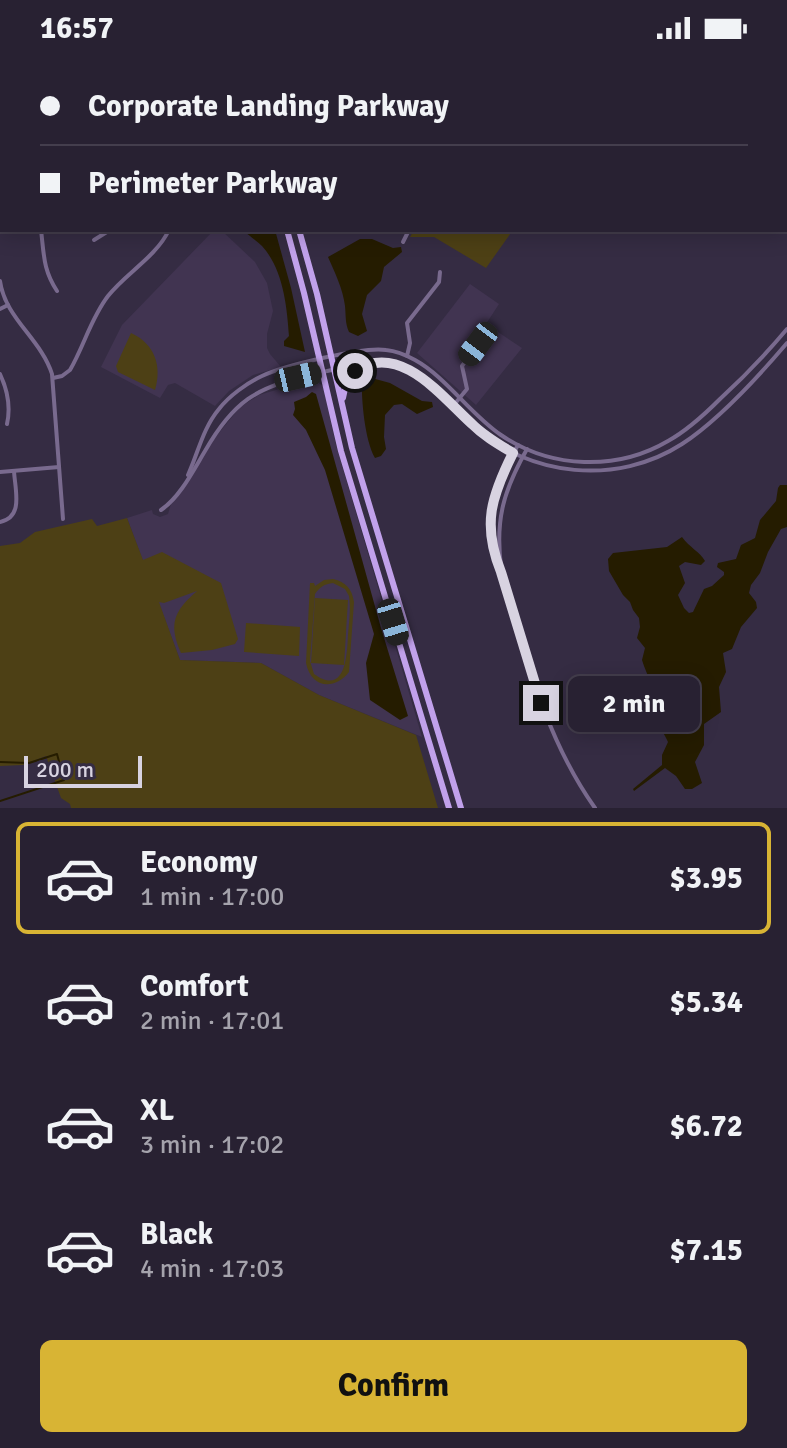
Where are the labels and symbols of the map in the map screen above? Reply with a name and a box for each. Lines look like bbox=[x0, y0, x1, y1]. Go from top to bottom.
car bbox=[454, 318, 502, 370]
route start bbox=[337, 353, 373, 389]
car bbox=[272, 360, 324, 394]
car bbox=[375, 596, 411, 648]
callout: 2 min bbox=[569, 675, 701, 731]
route end bbox=[523, 685, 559, 721]
scale bar bbox=[24, 752, 142, 788]

